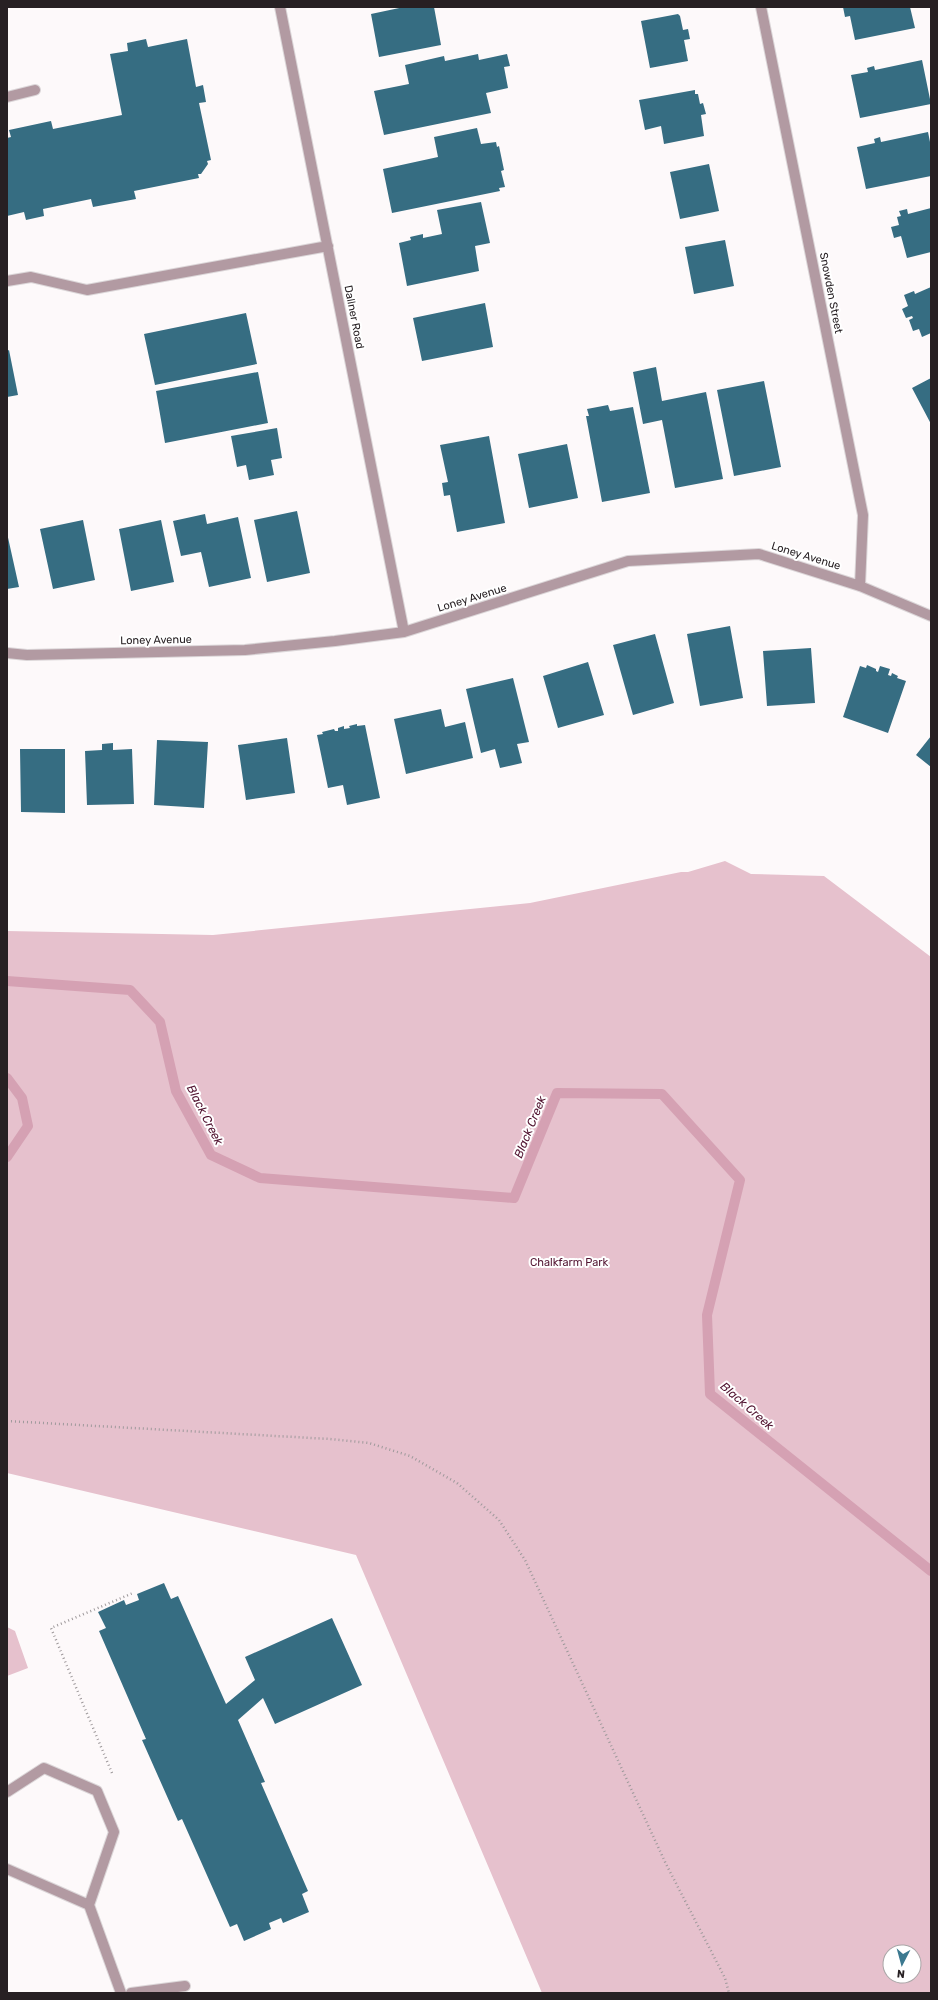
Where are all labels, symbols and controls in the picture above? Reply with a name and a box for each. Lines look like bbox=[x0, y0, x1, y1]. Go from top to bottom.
street label: Snowden Street bbox=[817, 251, 845, 335]
street label: Dallner Road bbox=[341, 284, 367, 350]
street label: Loney Avenue bbox=[770, 539, 842, 573]
street label: Loney Avenue bbox=[436, 581, 508, 615]
street label: Loney Avenue bbox=[120, 633, 192, 647]
water label: Black Creek bbox=[184, 1083, 227, 1148]
water label: Black Creek bbox=[511, 1093, 549, 1160]
park label: Chalkfarm Park bbox=[530, 1256, 608, 1269]
water label: Black Creek bbox=[718, 1379, 777, 1433]
north arrow bbox=[882, 1944, 922, 1984]
text: N bbox=[896, 1967, 906, 1980]

